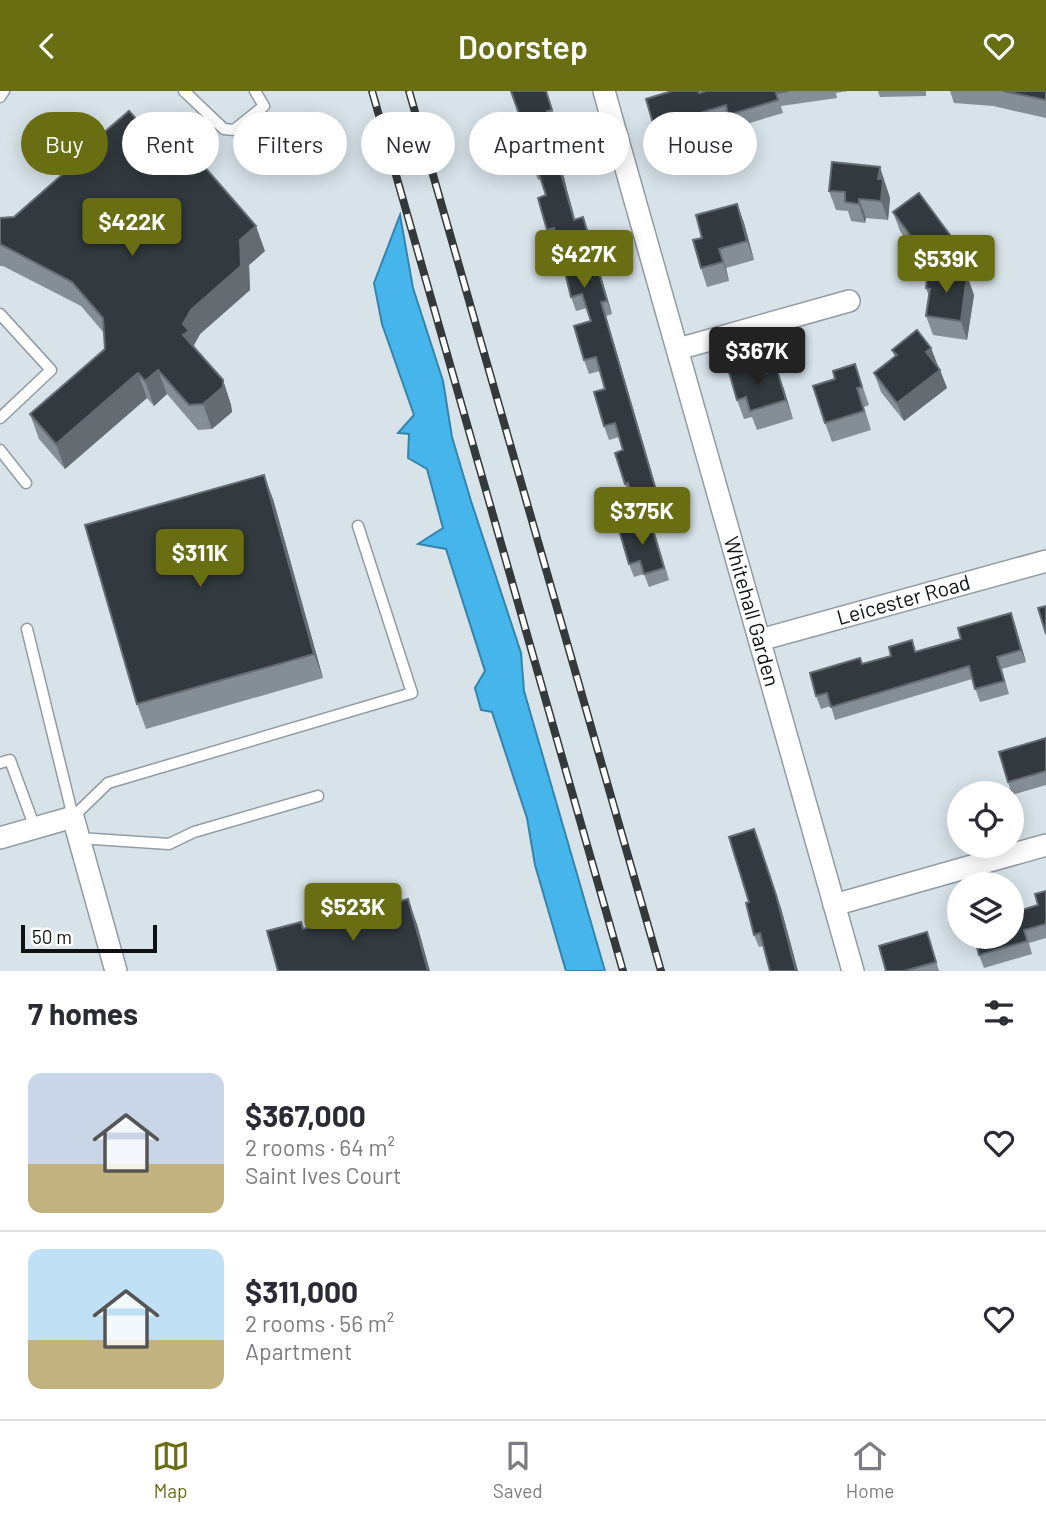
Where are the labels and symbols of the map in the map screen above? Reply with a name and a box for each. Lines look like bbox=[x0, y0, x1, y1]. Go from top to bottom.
pin: $422K bbox=[83, 199, 181, 258]
pin: $427K bbox=[535, 231, 633, 290]
pin: $539K bbox=[897, 235, 995, 295]
pin: $367K bbox=[708, 327, 806, 387]
pin: $375K bbox=[593, 487, 691, 547]
pin: $311K bbox=[151, 529, 249, 589]
street label: Whitehall Garden bbox=[720, 533, 786, 689]
street label: Leicester Road bbox=[834, 569, 973, 629]
pin: $523K bbox=[304, 883, 402, 943]
scale bar bbox=[21, 922, 158, 954]

